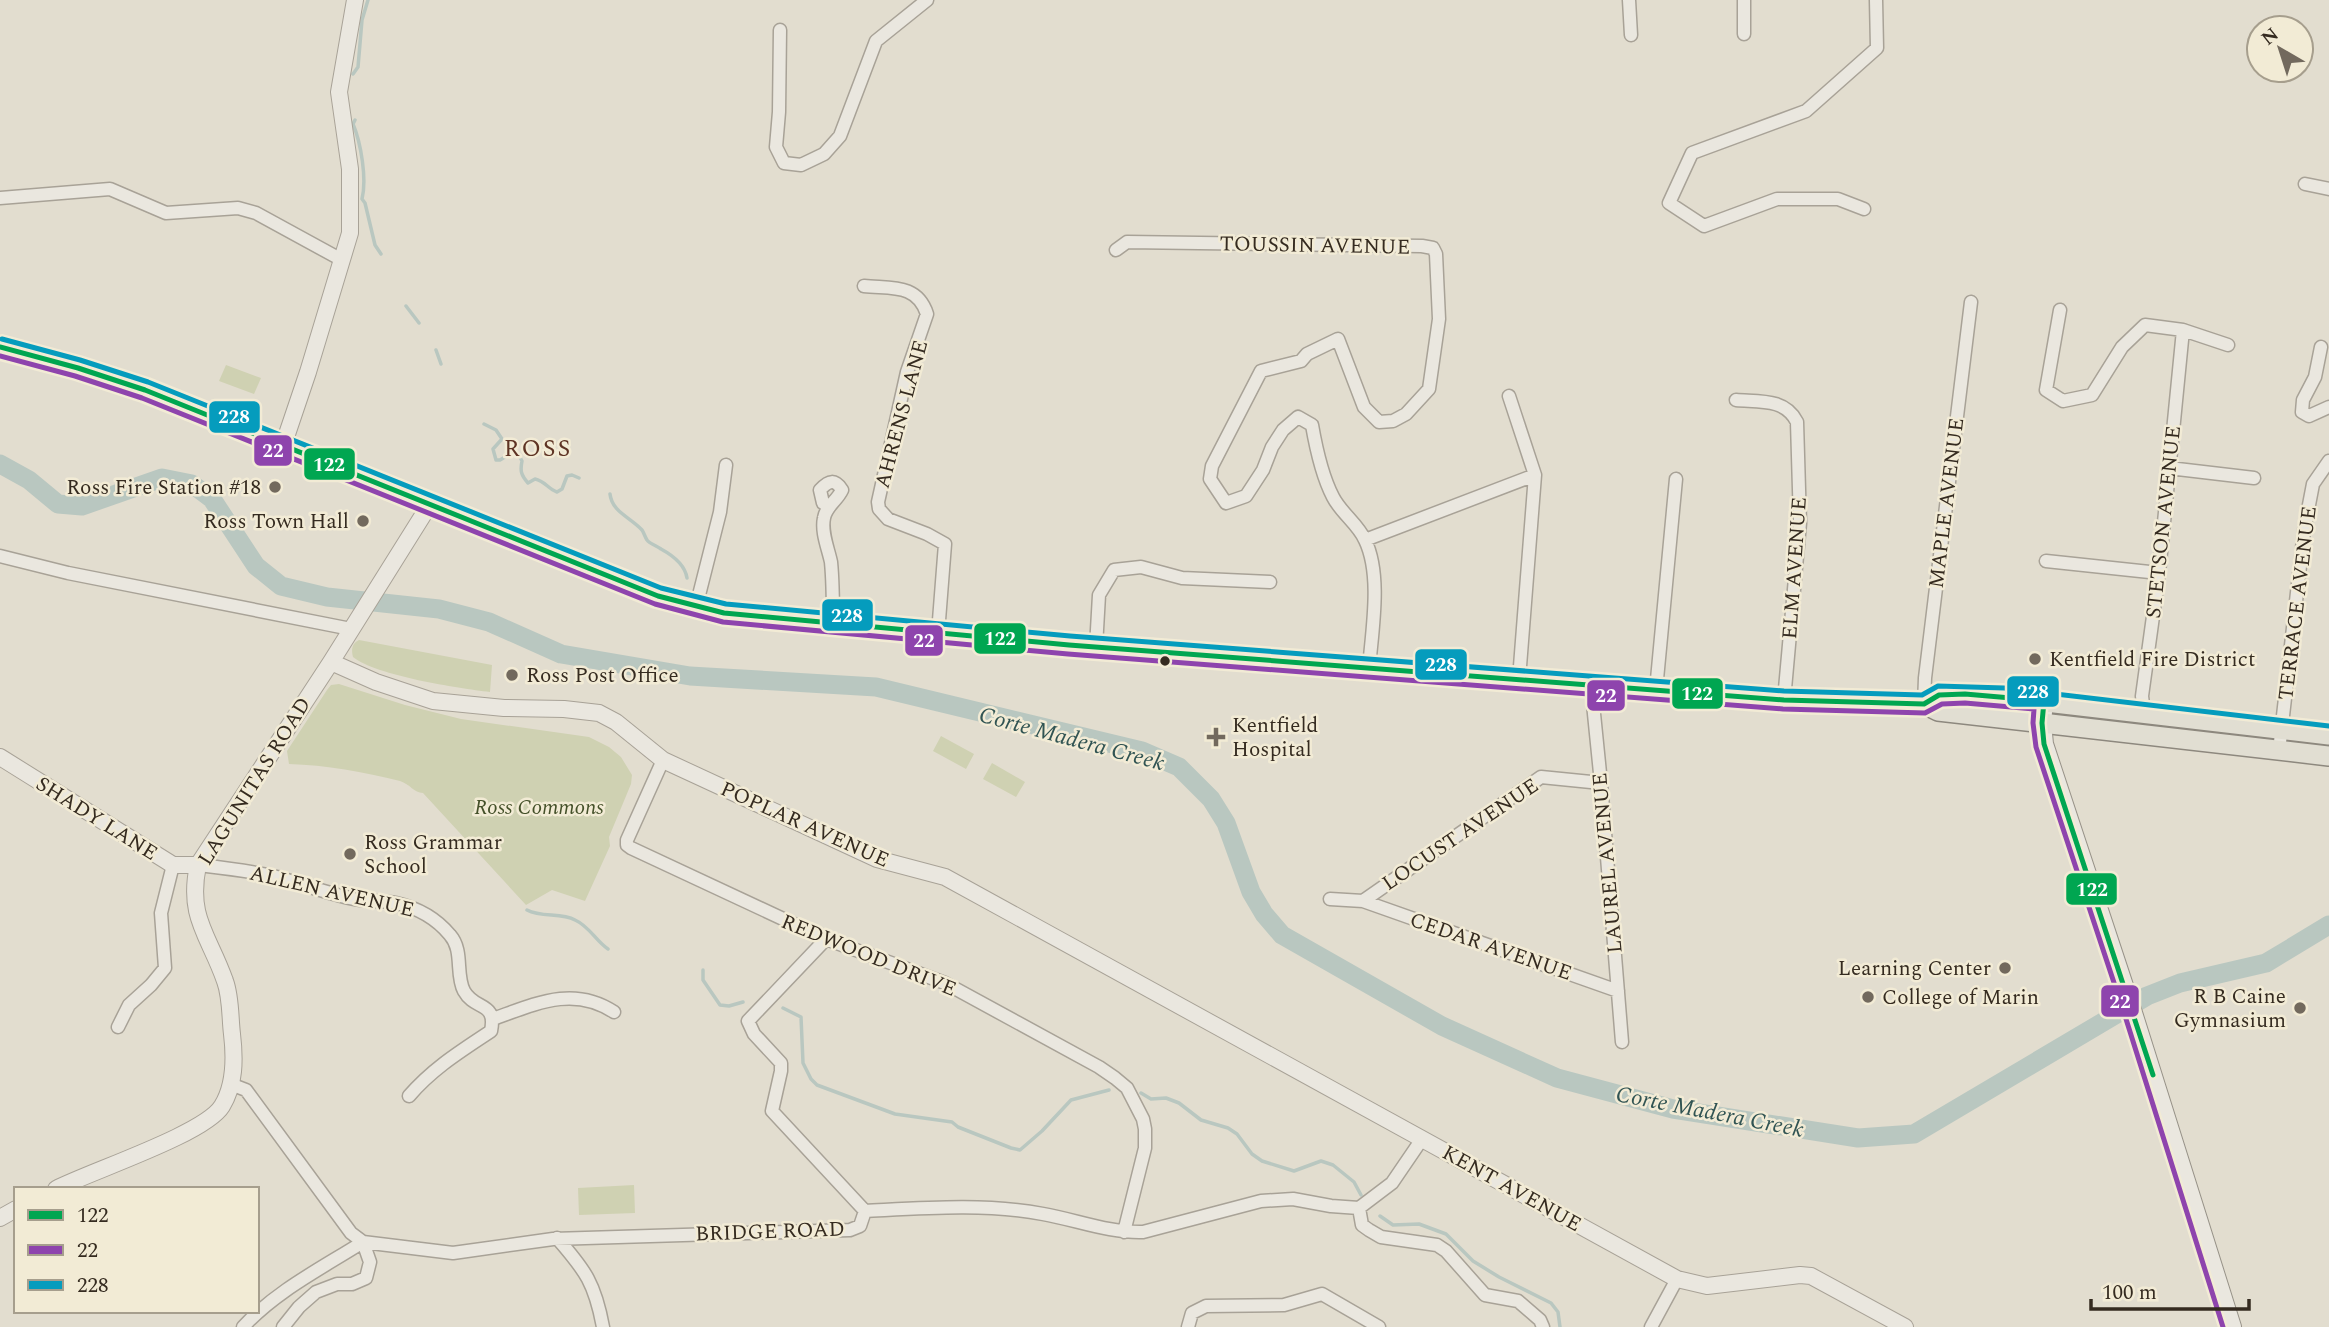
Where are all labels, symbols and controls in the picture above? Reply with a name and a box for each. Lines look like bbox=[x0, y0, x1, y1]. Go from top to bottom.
north arrow bbox=[2245, 14, 2315, 84]
text: N bbox=[2255, 21, 2285, 53]
street label: TOUSSIN AVENUE bbox=[1219, 228, 1411, 264]
street label: AHRENS LANE bbox=[867, 337, 937, 492]
line badge: 228 bbox=[208, 400, 261, 434]
text: 228 bbox=[218, 403, 250, 432]
street label: MAPLE AVENUE bbox=[1921, 416, 1973, 590]
street label: STETSON AVENUE bbox=[2138, 424, 2190, 620]
district label: ROSS bbox=[504, 431, 572, 467]
line badge: 22 bbox=[253, 434, 293, 467]
text: 22 bbox=[262, 437, 284, 466]
line badge: 122 bbox=[303, 447, 356, 481]
text: 122 bbox=[313, 451, 345, 480]
place label: Ross Fire Station #18 bbox=[66, 472, 261, 504]
marker: Ross Fire Station #18 bbox=[267, 479, 283, 495]
street label: ELM AVENUE bbox=[1774, 496, 1816, 640]
street label: TERRACE AVENUE bbox=[2270, 504, 2326, 702]
place label: Ross Town Hall bbox=[203, 506, 349, 538]
marker: Ross Town Hall bbox=[355, 513, 371, 529]
line badge: 228 bbox=[821, 598, 874, 632]
text: 228 bbox=[831, 602, 863, 631]
line badge: 122 bbox=[973, 622, 1027, 655]
line badge: 22 bbox=[904, 624, 944, 657]
text: 122 bbox=[984, 625, 1016, 654]
text: 22 bbox=[913, 627, 935, 656]
place label: Kentfield Fire District bbox=[2049, 644, 2255, 676]
line badge: 228 bbox=[1414, 648, 1468, 681]
text: 228 bbox=[1425, 651, 1457, 680]
marker: Kentfield Fire District bbox=[2027, 651, 2043, 667]
unlabelled marker bbox=[1158, 654, 1172, 668]
place label: Ross Post Office bbox=[526, 660, 679, 692]
marker: Ross Post Office bbox=[504, 667, 520, 683]
line badge: 228 bbox=[2006, 675, 2060, 708]
line badge: 122 bbox=[1671, 677, 1724, 710]
text: 228 bbox=[2017, 678, 2049, 707]
line badge: 22 bbox=[1586, 679, 1626, 712]
text: 122 bbox=[1681, 680, 1713, 709]
text: 22 bbox=[1595, 682, 1617, 711]
street label: LAGUNITAS ROAD bbox=[190, 691, 320, 872]
water label: Corte Madera Creek bbox=[975, 698, 1168, 781]
place label: Kentfield Hospital bbox=[1232, 710, 1318, 766]
marker: Kentfield Hospital bbox=[1206, 727, 1226, 747]
street label: SHADY LANE bbox=[29, 769, 164, 869]
street label: LOCUST AVENUE bbox=[1376, 770, 1545, 899]
street label: LAUREL AVENUE bbox=[1584, 771, 1632, 955]
street label: POPLAR AVENUE bbox=[715, 773, 894, 877]
park label: Ross Commons bbox=[474, 792, 604, 824]
place label: Ross Grammar School bbox=[364, 827, 502, 883]
marker: Ross Grammar School bbox=[342, 846, 358, 862]
street label: ALLEN AVENUE bbox=[246, 857, 417, 926]
line badge: 122 bbox=[2065, 872, 2118, 906]
text: 122 bbox=[2076, 876, 2108, 905]
street label: CEDAR AVENUE bbox=[1405, 904, 1576, 990]
street label: REDWOOD DRIVE bbox=[776, 906, 961, 1006]
place label: Learning Center bbox=[1838, 953, 1991, 985]
marker: Learning Center bbox=[1997, 960, 2013, 976]
place label: R B Caine Gymnasium bbox=[2174, 981, 2286, 1037]
place label: College of Marin bbox=[1882, 982, 2039, 1014]
line badge: 22 bbox=[2100, 984, 2140, 1018]
text: 22 bbox=[2109, 988, 2131, 1017]
marker: College of Marin bbox=[1860, 989, 1876, 1005]
marker: R B Caine Gymnasium bbox=[2292, 1000, 2308, 1016]
water label: Corte Madera Creek bbox=[1613, 1077, 1807, 1148]
street label: KENT AVENUE bbox=[1436, 1137, 1587, 1241]
legend bbox=[14, 1187, 259, 1313]
text: 122 bbox=[77, 1200, 109, 1232]
street label: BRIDGE ROAD bbox=[695, 1213, 845, 1251]
text: 22 bbox=[77, 1235, 98, 1267]
scale bar bbox=[2091, 1268, 2248, 1312]
text: 228 bbox=[77, 1270, 109, 1302]
text: 100 m bbox=[2102, 1277, 2157, 1309]

